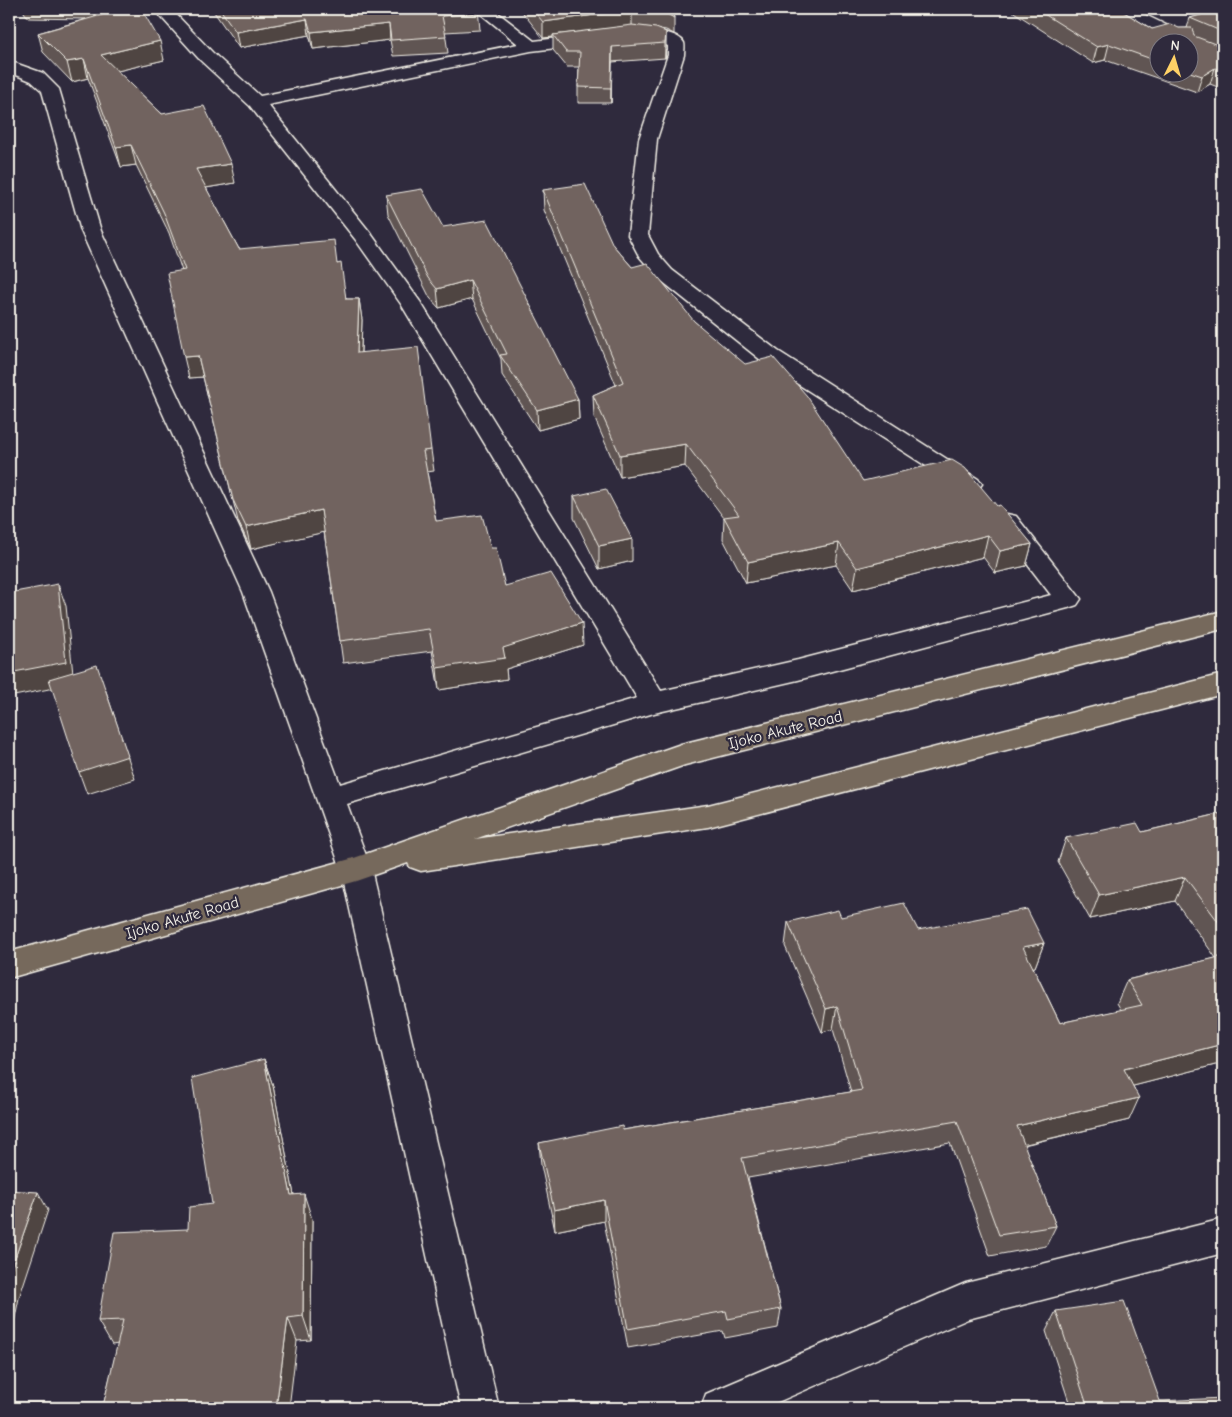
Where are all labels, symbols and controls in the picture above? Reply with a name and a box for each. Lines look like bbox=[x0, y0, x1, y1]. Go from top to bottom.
north arrow bbox=[1150, 32, 1200, 82]
text: N bbox=[1170, 37, 1180, 54]
street label: Ijoko Akute Road bbox=[726, 707, 844, 753]
street label: Ijoko Akute Road bbox=[124, 893, 241, 943]

